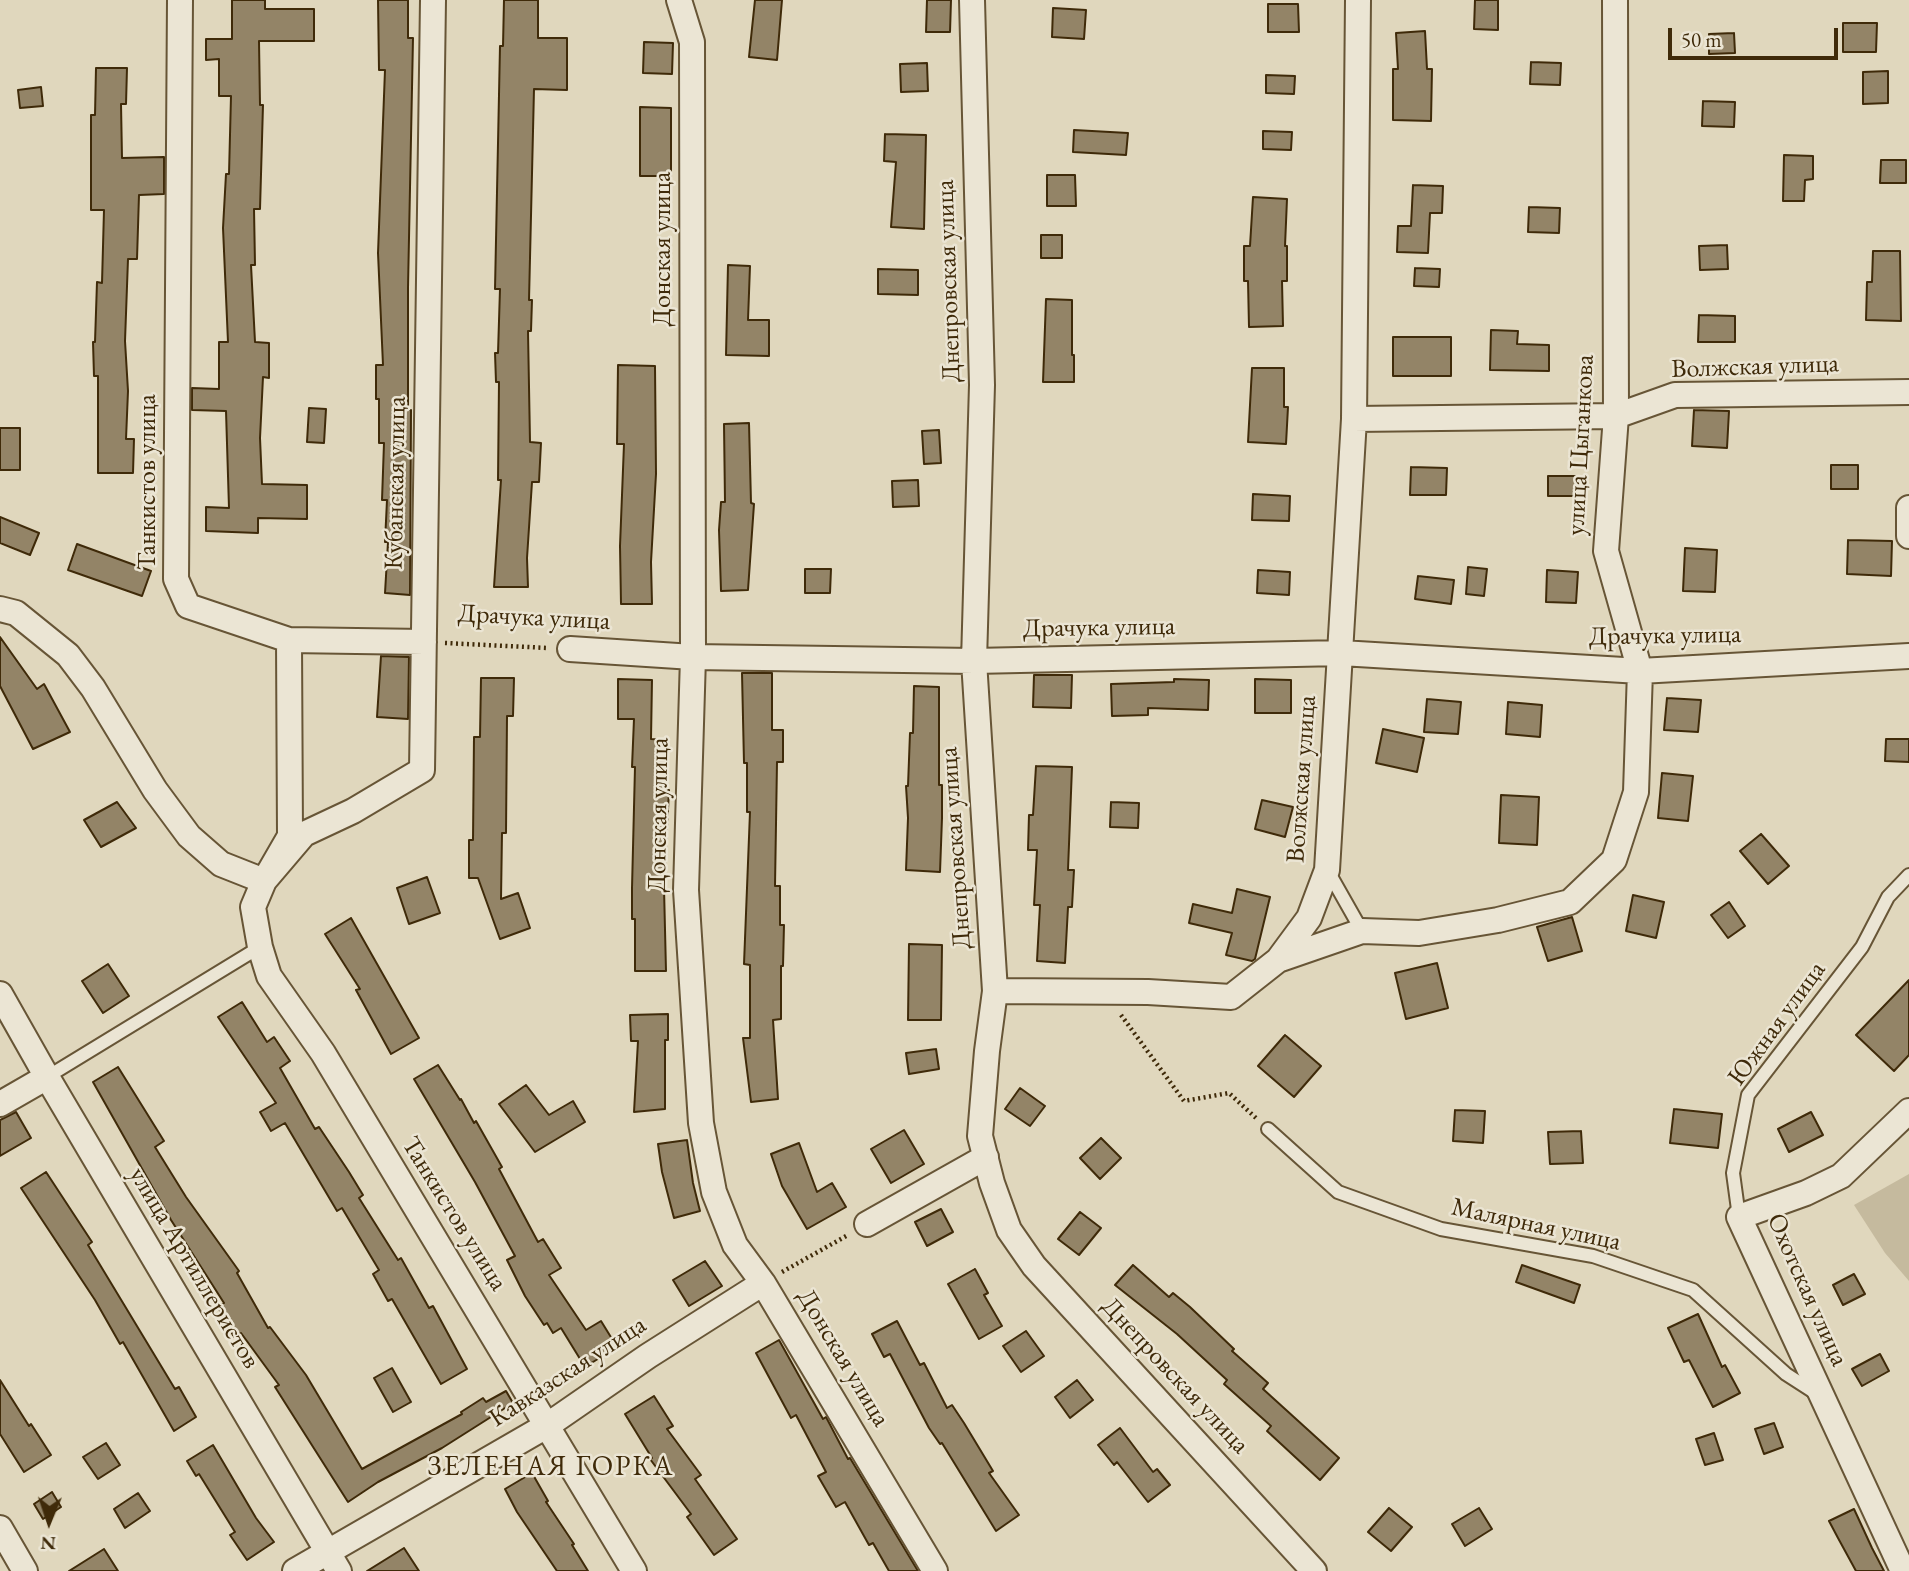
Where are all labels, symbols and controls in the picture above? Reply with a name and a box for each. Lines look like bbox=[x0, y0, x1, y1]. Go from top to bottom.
scale bar bbox=[1671, 14, 1841, 58]
text: 50 m bbox=[1681, 26, 1722, 53]
street label: Донская улица bbox=[647, 172, 679, 326]
street label: Днепровская улица bbox=[930, 179, 968, 383]
street label: Волжская улица bbox=[1671, 348, 1839, 386]
street label: улица Цыганкова bbox=[1561, 354, 1601, 536]
street label: Танкистов улица bbox=[132, 394, 164, 570]
street label: Кубанская улица bbox=[379, 396, 413, 570]
street label: Драчука улица bbox=[457, 598, 611, 638]
street label: Драчука улица bbox=[1022, 611, 1176, 645]
street label: Драчука улица bbox=[1588, 619, 1742, 653]
street label: Волжская улица bbox=[1281, 694, 1323, 864]
street label: Донская улица bbox=[642, 737, 676, 893]
street label: Днепровская улица bbox=[933, 746, 979, 950]
street label: Южная улица bbox=[1721, 956, 1833, 1092]
street label: Танкистов улица bbox=[394, 1131, 514, 1297]
street label: улица Артиллеристов bbox=[122, 1162, 266, 1374]
street label: Малярная улица bbox=[1448, 1192, 1624, 1258]
street label: Охотская улица bbox=[1759, 1209, 1855, 1371]
street label: Донская улица bbox=[790, 1284, 896, 1432]
street label: Днепровская улица bbox=[1094, 1291, 1256, 1461]
street label: Кавказская улица bbox=[484, 1310, 652, 1434]
district label: ЗЕЛЕНАЯ ГОРКА bbox=[429, 1450, 673, 1484]
north arrow bbox=[14, 1487, 84, 1557]
text: N bbox=[40, 1531, 56, 1556]

